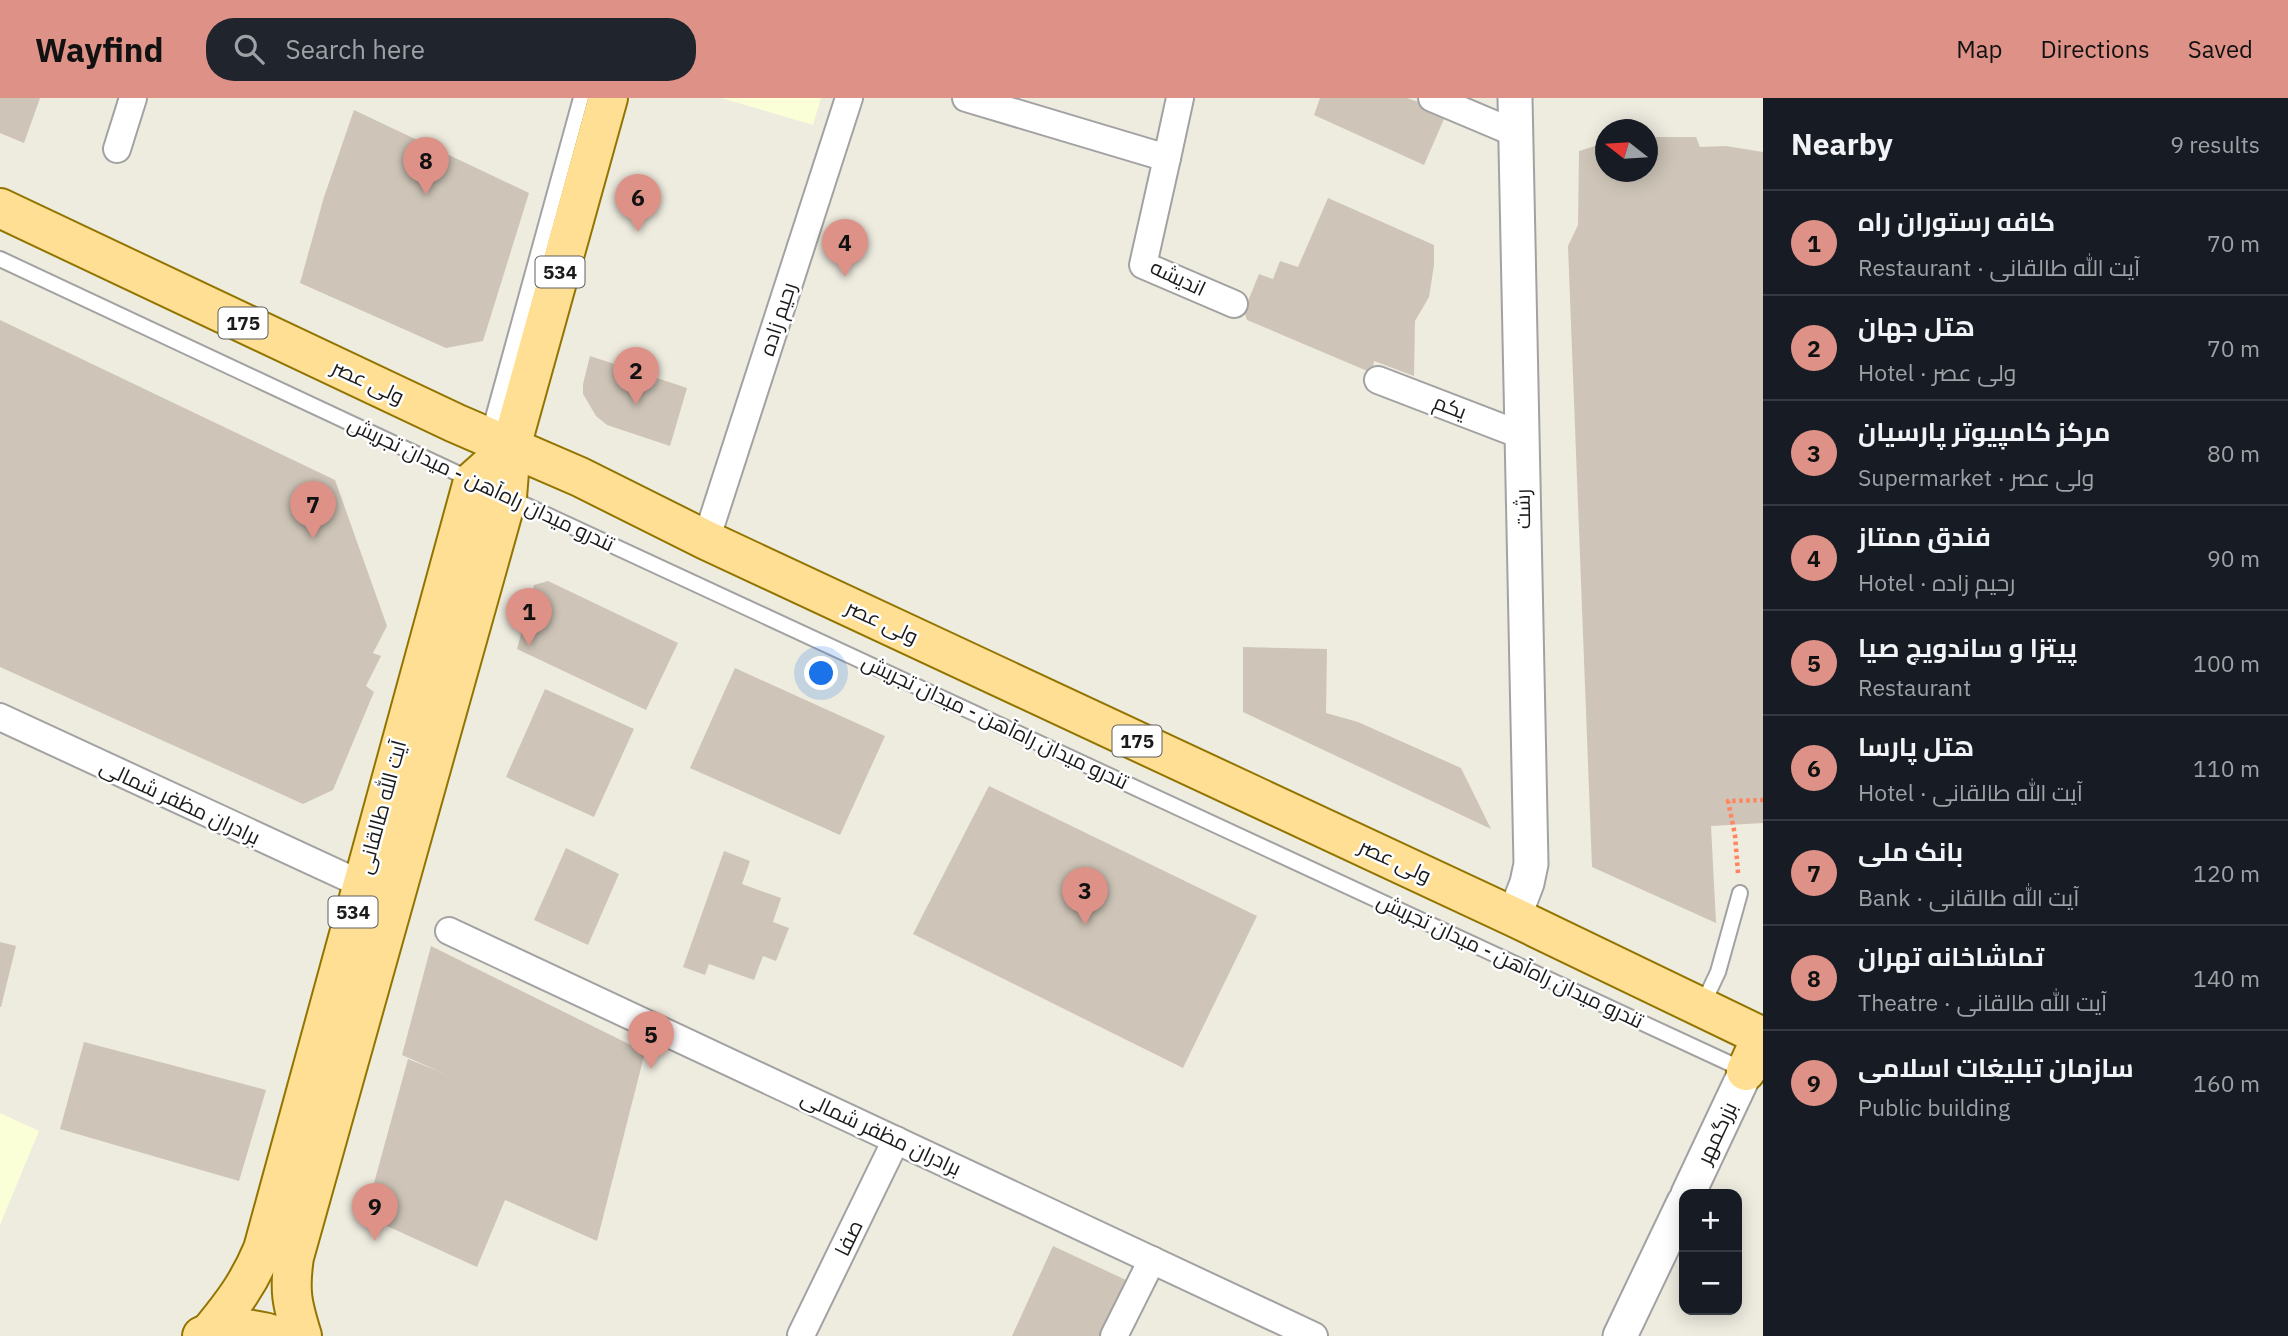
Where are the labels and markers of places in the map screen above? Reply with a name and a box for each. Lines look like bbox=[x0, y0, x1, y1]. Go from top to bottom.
pin: 8 bbox=[403, 137, 449, 195]
pin: 6 bbox=[615, 174, 661, 232]
pin: 4 bbox=[822, 219, 868, 277]
pin: 2 bbox=[613, 347, 659, 405]
pin: 7 bbox=[290, 481, 336, 539]
pin: 1 bbox=[506, 588, 552, 646]
pin: 3 bbox=[1062, 867, 1108, 925]
pin: 5 bbox=[628, 1011, 674, 1069]
pin: 9 bbox=[352, 1183, 398, 1241]

